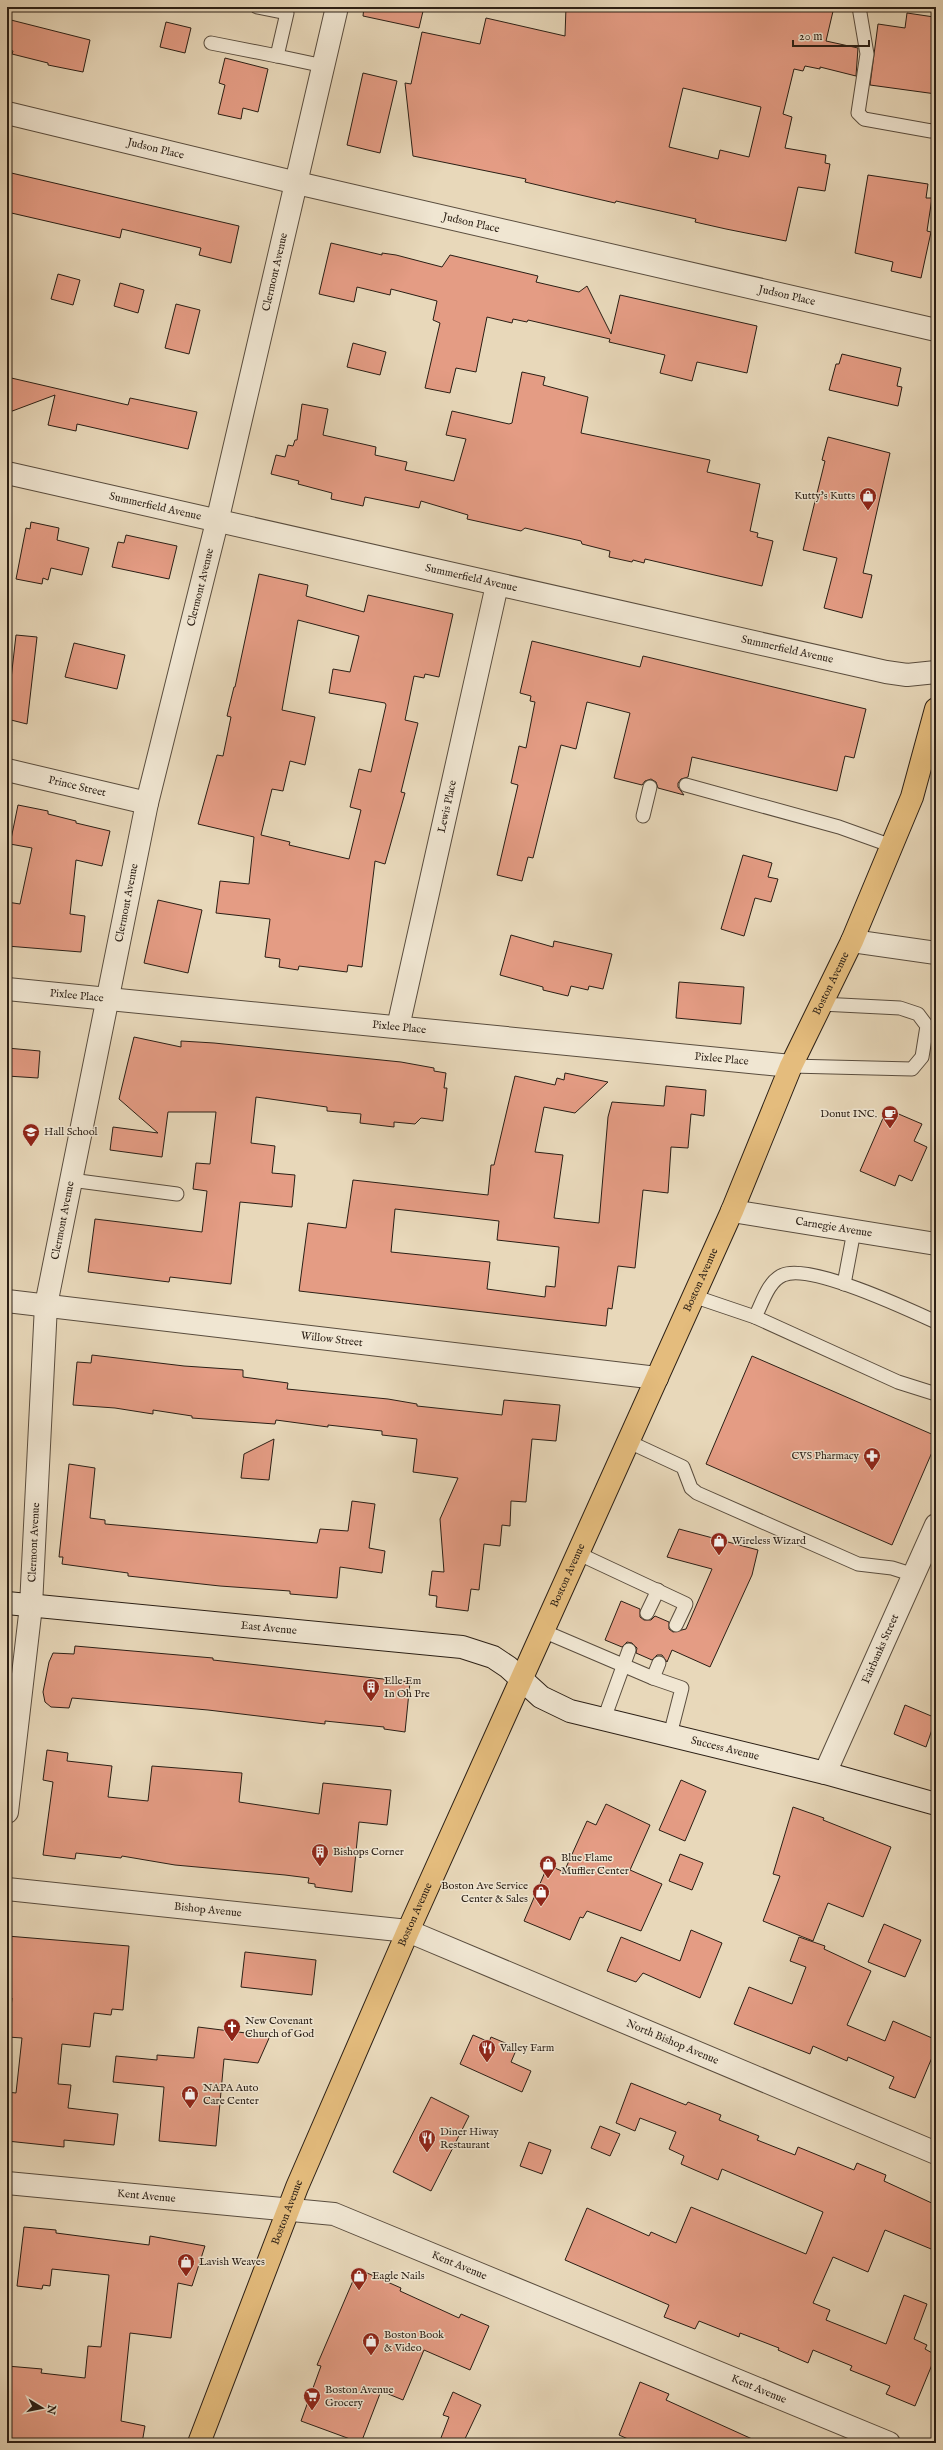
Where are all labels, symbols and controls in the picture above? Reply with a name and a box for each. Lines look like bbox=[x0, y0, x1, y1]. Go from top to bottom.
scale bar bbox=[793, 22, 869, 48]
text: 20 m bbox=[799, 29, 822, 44]
street label: Judson Place bbox=[124, 135, 185, 162]
street label: Judson Place bbox=[439, 209, 501, 236]
street label: Clermont Avenue bbox=[259, 232, 291, 313]
street label: Judson Place bbox=[755, 282, 817, 309]
shop icon: Kutty's Kutts bbox=[858, 486, 878, 511]
street label: Summerfield Avenue bbox=[108, 489, 203, 524]
place label: Kutty's Kutts bbox=[794, 489, 855, 503]
street label: Clermont Avenue bbox=[184, 547, 217, 628]
street label: Summerfield Avenue bbox=[424, 561, 519, 595]
street label: Summerfield Avenue bbox=[740, 632, 835, 667]
street label: Prince Street bbox=[47, 773, 108, 800]
street label: Lewis Place bbox=[435, 779, 460, 834]
street label: Clermont Avenue bbox=[112, 862, 142, 943]
street label: Boston Avenue bbox=[810, 950, 853, 1017]
street label: Pixlee Place bbox=[49, 986, 104, 1005]
street label: Pixlee Place bbox=[372, 1018, 427, 1037]
street label: Pixlee Place bbox=[694, 1050, 749, 1069]
cafe icon: Donut INC. bbox=[880, 1104, 900, 1129]
place label: Donut INC. bbox=[820, 1107, 877, 1121]
school or university icon: Hall School bbox=[21, 1122, 41, 1147]
place label: Hall School bbox=[44, 1125, 98, 1139]
street label: Clermont Avenue bbox=[48, 1180, 78, 1261]
street label: Carnegie Avenue bbox=[794, 1214, 873, 1241]
street label: Boston Avenue bbox=[680, 1246, 721, 1314]
street label: Willow Street bbox=[300, 1329, 364, 1350]
pharmacy icon: CVS Pharmacy bbox=[862, 1446, 882, 1471]
place label: CVS Pharmacy bbox=[792, 1449, 860, 1463]
street label: Clermont Avenue bbox=[25, 1502, 43, 1583]
shop icon: Wireless Wizard bbox=[709, 1531, 729, 1556]
place label: Wireless Wizard bbox=[732, 1534, 806, 1548]
street label: Boston Avenue bbox=[548, 1541, 588, 1610]
street label: Fairbanks Street bbox=[859, 1612, 902, 1686]
street label: East Avenue bbox=[240, 1619, 297, 1638]
place label: Elle Em In Oh Pre bbox=[384, 1674, 430, 1701]
building icon: Elle Em In Oh Pre bbox=[361, 1677, 381, 1702]
street label: Success Avenue bbox=[689, 1734, 760, 1764]
building icon: Bishops Corner bbox=[310, 1842, 330, 1867]
place label: Bishops Corner bbox=[333, 1845, 404, 1859]
place label: Blue Flame Muffler Center bbox=[561, 1851, 629, 1878]
shop icon: Blue Flame Muffler Center bbox=[538, 1854, 558, 1879]
place label: Boston Ave Service Center & Sales bbox=[441, 1879, 528, 1906]
street label: Boston Avenue bbox=[395, 1881, 436, 1949]
shop icon: Boston Ave Service Center & Sales bbox=[531, 1882, 551, 1907]
street label: Bishop Avenue bbox=[173, 1900, 242, 1921]
place label: New Covenant Church of God bbox=[245, 2014, 314, 2041]
street label: North Bishop Avenue bbox=[624, 2016, 721, 2068]
church icon: New Covenant Church of God bbox=[222, 2017, 242, 2042]
restaurant icon: Valley Farm bbox=[477, 2038, 497, 2063]
place label: Valley Farm bbox=[499, 2041, 555, 2055]
place label: NAPA Auto Care Center bbox=[203, 2081, 259, 2108]
shop icon: NAPA Auto Care Center bbox=[180, 2084, 200, 2109]
place label: Diner Hiway Restaurant bbox=[440, 2125, 499, 2152]
restaurant icon: Diner Hiway Restaurant bbox=[417, 2128, 437, 2153]
street label: Boston Avenue bbox=[268, 2178, 306, 2247]
street label: Kent Avenue bbox=[116, 2186, 176, 2206]
street label: Kent Avenue bbox=[429, 2248, 489, 2283]
shop icon: Lavish Weaves bbox=[176, 2252, 196, 2277]
place label: Lavish Weaves bbox=[199, 2255, 265, 2269]
shop icon: Eagle Nails bbox=[349, 2266, 369, 2291]
place label: Eagle Nails bbox=[372, 2269, 425, 2283]
place label: Boston Book & Video bbox=[384, 2328, 444, 2355]
shop icon: Boston Book & Video bbox=[361, 2331, 381, 2356]
street label: Kent Avenue bbox=[729, 2372, 789, 2407]
place label: Boston Avenue Grocery bbox=[325, 2383, 394, 2410]
supermarket icon: Boston Avenue Grocery bbox=[302, 2386, 322, 2411]
north arrow bbox=[22, 2388, 62, 2428]
text: N bbox=[43, 2403, 59, 2416]

